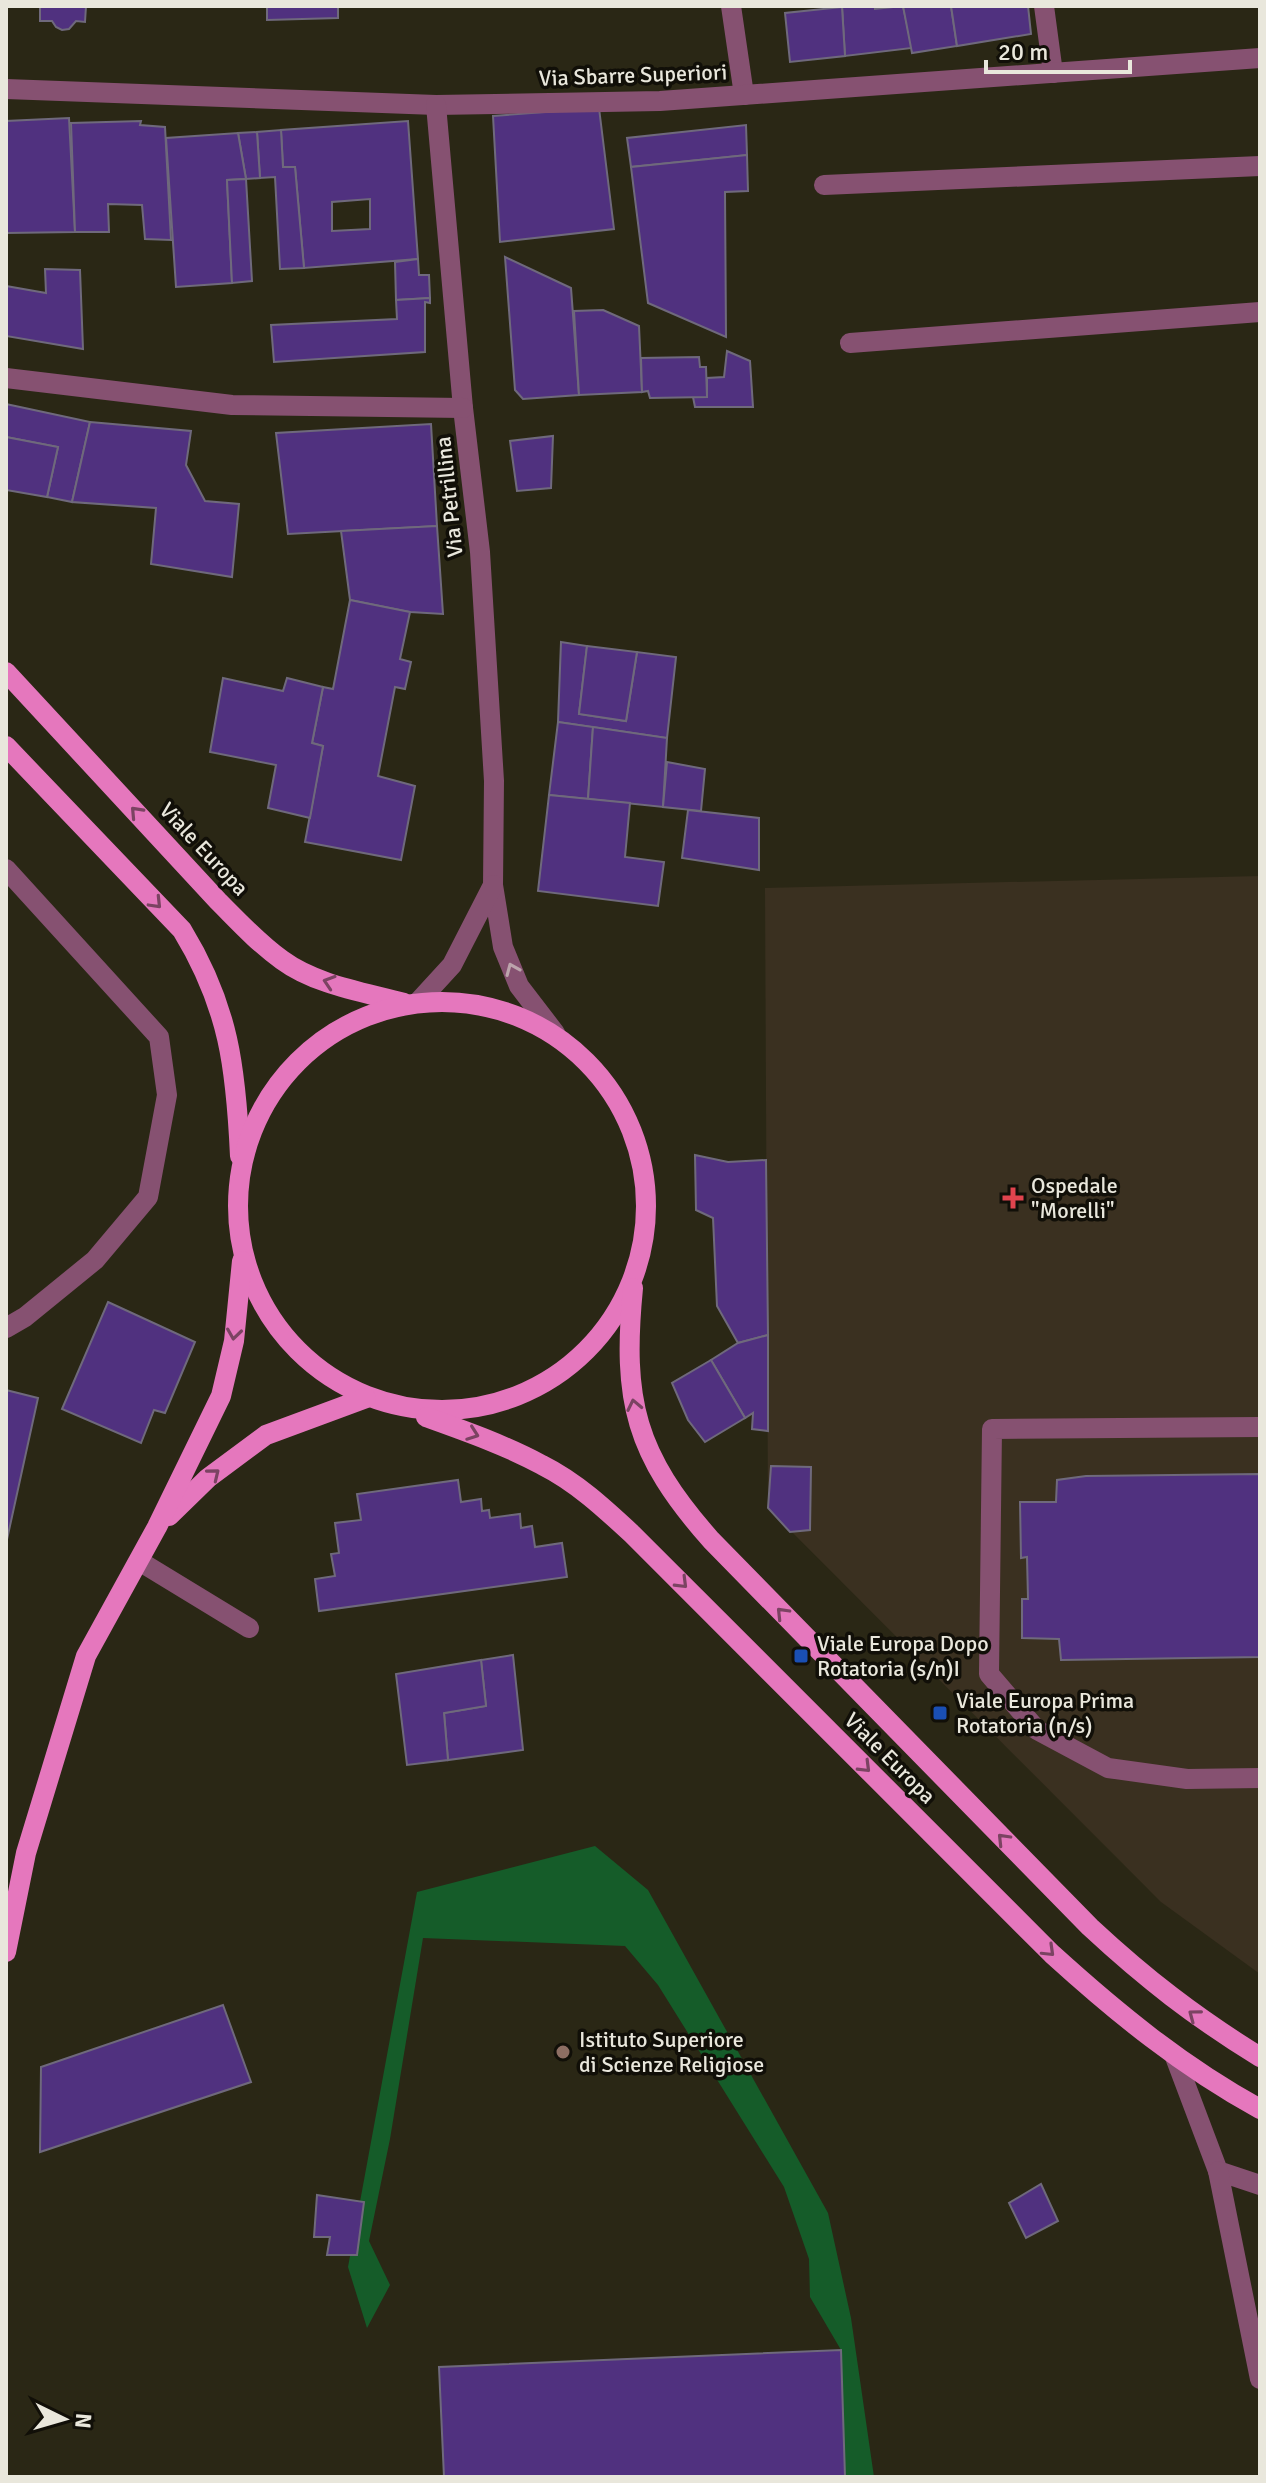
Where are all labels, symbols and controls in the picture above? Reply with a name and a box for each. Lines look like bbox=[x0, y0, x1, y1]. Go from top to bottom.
scale bar bbox=[986, 24, 1130, 74]
text: 20 m bbox=[998, 37, 1048, 67]
street label: Via Sbarre Superiori bbox=[538, 58, 728, 92]
street label: Via Petrillina bbox=[429, 435, 469, 559]
street label: Viale Europa bbox=[154, 797, 254, 901]
one-way arrow bbox=[132, 807, 146, 822]
one-way arrow bbox=[147, 894, 161, 909]
one-way arrow bbox=[505, 963, 521, 977]
one-way arrow bbox=[323, 975, 337, 991]
place label: Ospedale "Morelli" bbox=[1031, 1172, 1118, 1224]
marker: Ospedale "Morelli" bbox=[1002, 1187, 1024, 1209]
one-way arrow bbox=[226, 1327, 243, 1341]
one-way arrow bbox=[626, 1399, 643, 1412]
one-way arrow bbox=[465, 1424, 479, 1440]
one-way arrow bbox=[205, 1469, 219, 1484]
one-way arrow bbox=[673, 1574, 687, 1588]
one-way arrow bbox=[777, 1608, 791, 1622]
place label: Viale Europa Dopo Rotatoria (s/n)I bbox=[817, 1630, 989, 1682]
marker: Viale Europa Dopo Rotatoria (s/n)I bbox=[792, 1647, 810, 1665]
place label: Viale Europa Prima Rotatoria (n/s) bbox=[956, 1687, 1134, 1739]
marker: Viale Europa Prima Rotatoria (n/s) bbox=[931, 1704, 949, 1722]
street label: Viale Europa bbox=[839, 1707, 941, 1809]
one-way arrow bbox=[856, 1758, 871, 1772]
one-way arrow bbox=[998, 1834, 1013, 1848]
one-way arrow bbox=[1040, 1942, 1054, 1956]
one-way arrow bbox=[1188, 2011, 1203, 2025]
place label: Istituto Superiore di Scienze Religiose bbox=[579, 2026, 764, 2078]
marker: Istituto Superiore di Scienze Religiose bbox=[554, 2043, 572, 2061]
north arrow bbox=[24, 2379, 104, 2459]
text: N bbox=[69, 2412, 98, 2430]

